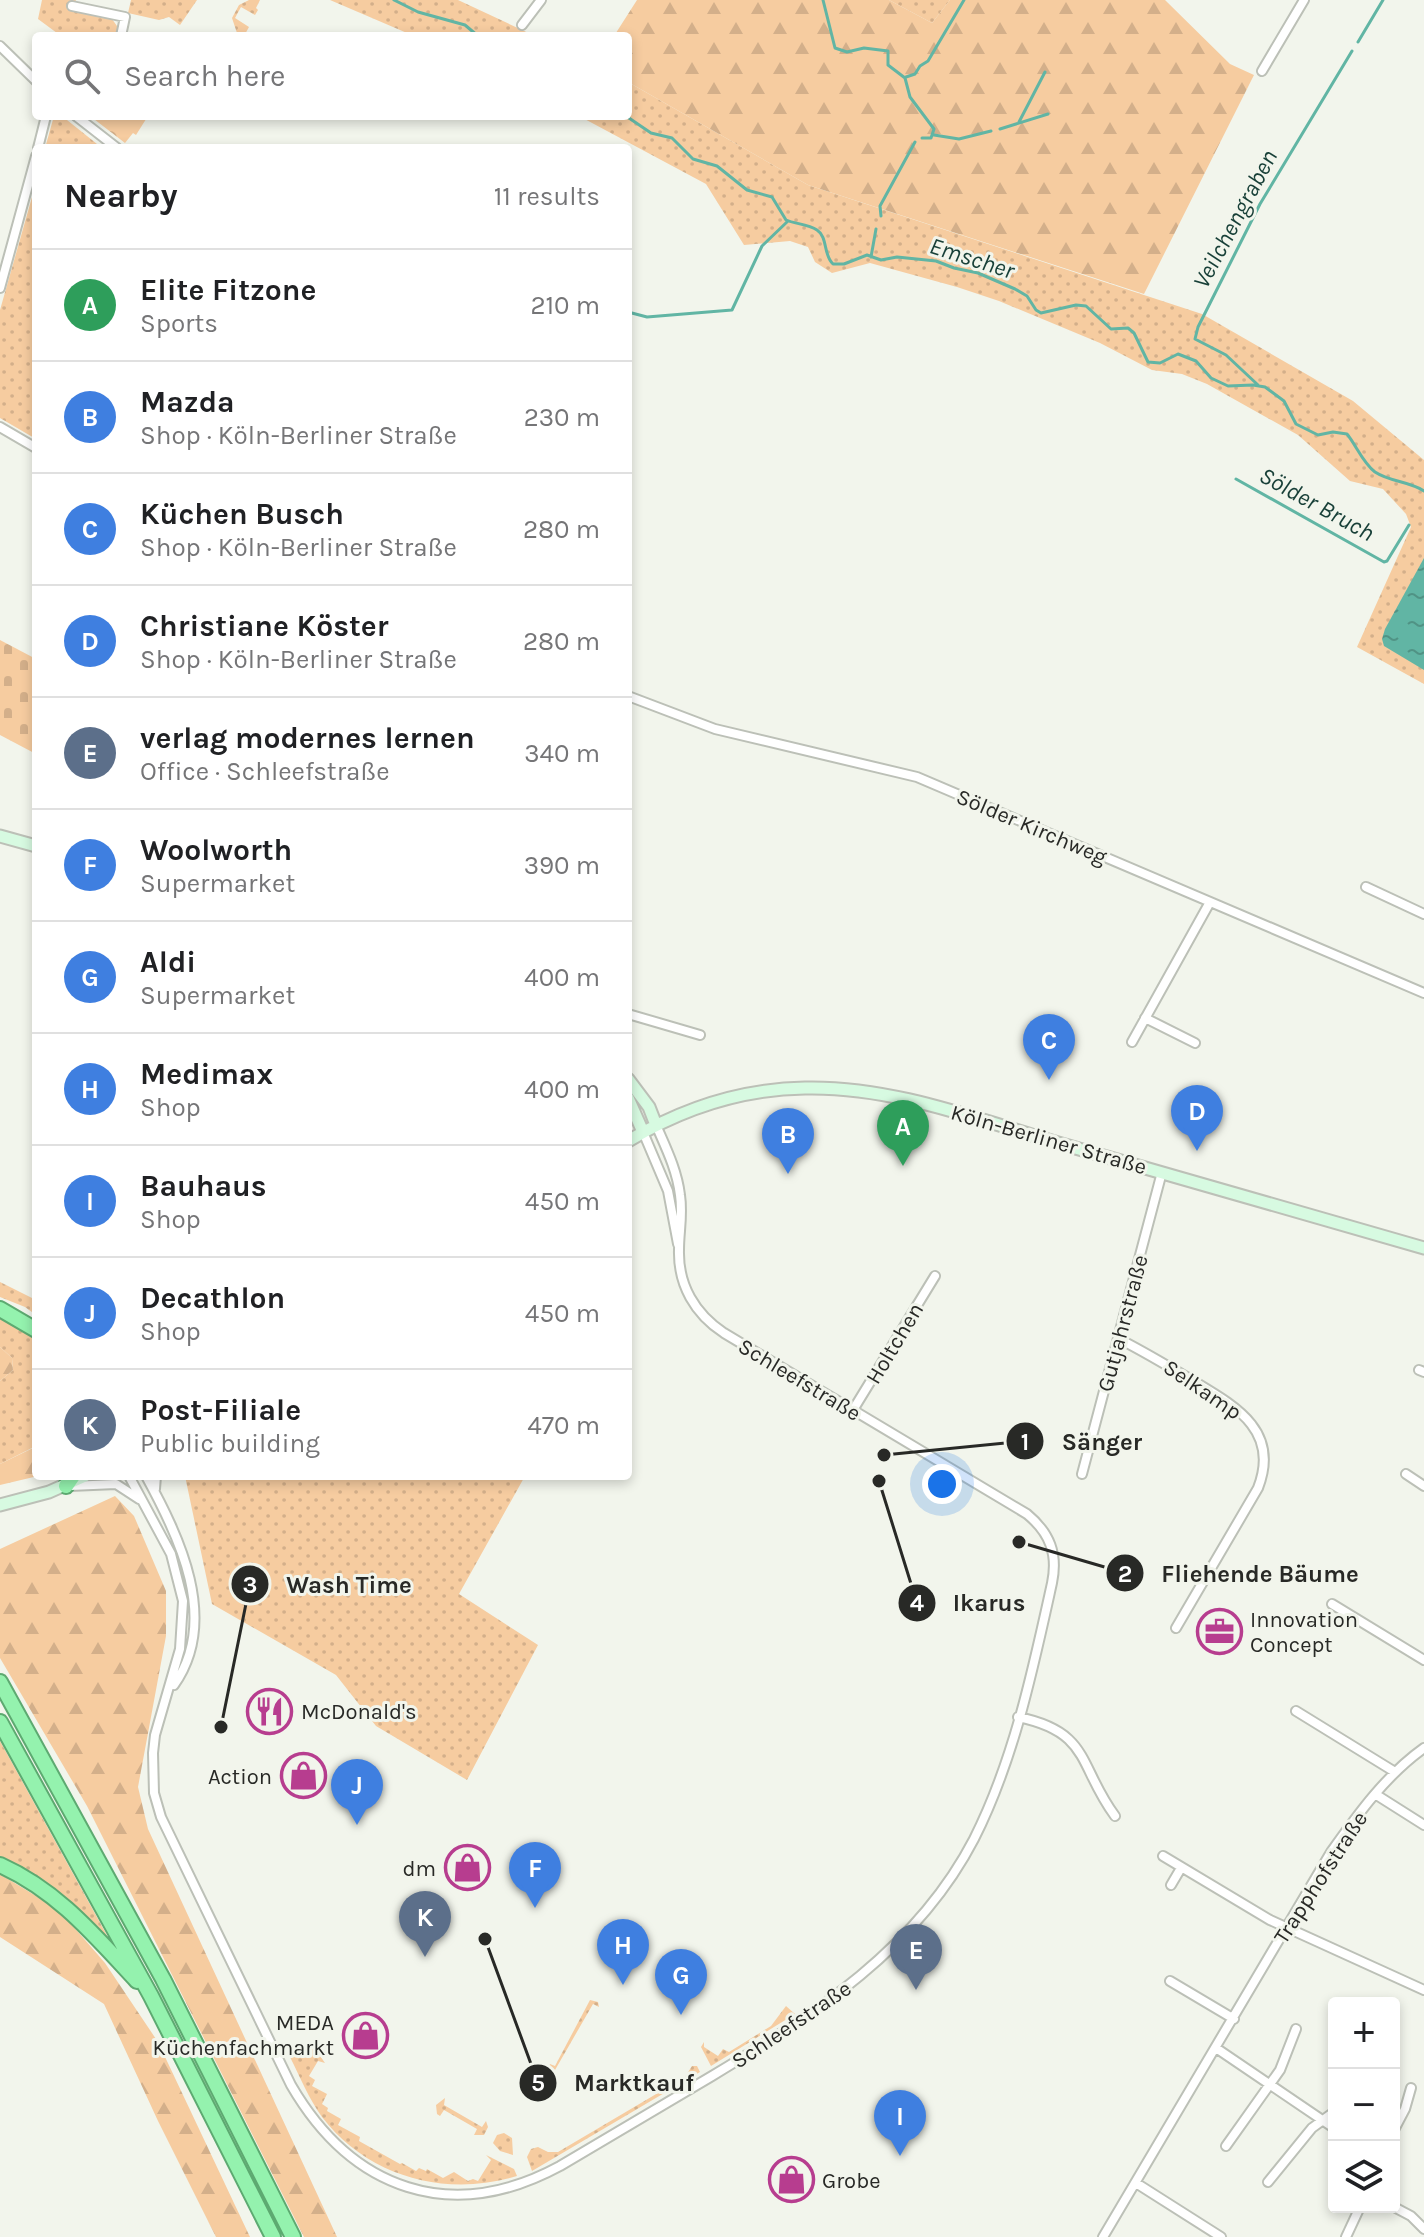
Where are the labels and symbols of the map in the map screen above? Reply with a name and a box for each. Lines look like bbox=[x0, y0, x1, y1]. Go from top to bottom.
water label: Veilchengraben bbox=[1187, 145, 1283, 293]
water label: Emscher bbox=[926, 231, 1019, 285]
water label: Sölder Bruch bbox=[1255, 461, 1379, 547]
street label: Sölder Kirchweg bbox=[952, 783, 1111, 871]
pin: C bbox=[1023, 1014, 1075, 1080]
pin: D bbox=[1171, 1085, 1223, 1151]
pin: A bbox=[877, 1100, 929, 1166]
street label: Köln-Berliner Straße bbox=[948, 1100, 1150, 1180]
pin: B bbox=[762, 1108, 814, 1174]
street label: Gutjahrstraße bbox=[1092, 1252, 1154, 1395]
street label: Holtchen bbox=[860, 1298, 929, 1389]
street label: Schleefstraße bbox=[733, 1333, 865, 1427]
street label: Selkamp bbox=[1158, 1354, 1246, 1425]
callout: Sänger bbox=[1005, 1417, 1158, 1465]
text: 1 bbox=[1021, 1428, 1029, 1456]
text: Sänger bbox=[1062, 1428, 1143, 1456]
your location bbox=[922, 1464, 962, 1504]
callout: Fliehende Bäume bbox=[1105, 1549, 1374, 1597]
callout: Wash Time bbox=[230, 1560, 428, 1608]
text: 2 bbox=[1118, 1560, 1132, 1588]
text: Fliehende Bäume bbox=[1161, 1560, 1359, 1588]
text: 3 bbox=[243, 1571, 257, 1599]
text: Wash Time bbox=[286, 1571, 412, 1599]
callout: Ikarus bbox=[897, 1579, 1041, 1627]
text: 4 bbox=[910, 1589, 924, 1617]
text: Ikarus bbox=[953, 1589, 1025, 1617]
place label: Innovation Concept bbox=[1250, 1607, 1358, 1658]
office icon: Innovation Concept bbox=[1195, 1608, 1243, 1656]
restaurant icon: McDonald's bbox=[246, 1687, 294, 1735]
place label: McDonald's bbox=[301, 1699, 417, 1725]
shop icon: Action bbox=[279, 1752, 327, 1800]
pin: J bbox=[331, 1759, 383, 1825]
place label: Action bbox=[208, 1764, 272, 1790]
street label: Trapphofstraße bbox=[1268, 1807, 1373, 1948]
pin: F bbox=[509, 1842, 561, 1908]
shop icon: dm bbox=[443, 1844, 491, 1892]
place label: dm bbox=[402, 1856, 436, 1882]
pin: K bbox=[399, 1891, 451, 1957]
pin: H bbox=[597, 1919, 649, 1985]
pin: E bbox=[890, 1924, 942, 1990]
pin: G bbox=[655, 1949, 707, 2015]
street label: Schleefstraße bbox=[727, 1975, 856, 2074]
place label: MEDA Küchenfachmarkt bbox=[153, 2010, 334, 2061]
shop icon: MEDA Küchenfachmarkt bbox=[341, 2011, 389, 2059]
callout: Marktkauf bbox=[518, 2059, 710, 2107]
text: 5 bbox=[531, 2069, 545, 2097]
text: Marktkauf bbox=[574, 2069, 694, 2097]
pin: I bbox=[874, 2090, 926, 2156]
shop icon: Grobe bbox=[767, 2156, 815, 2204]
place label: Grobe bbox=[822, 2168, 880, 2194]

